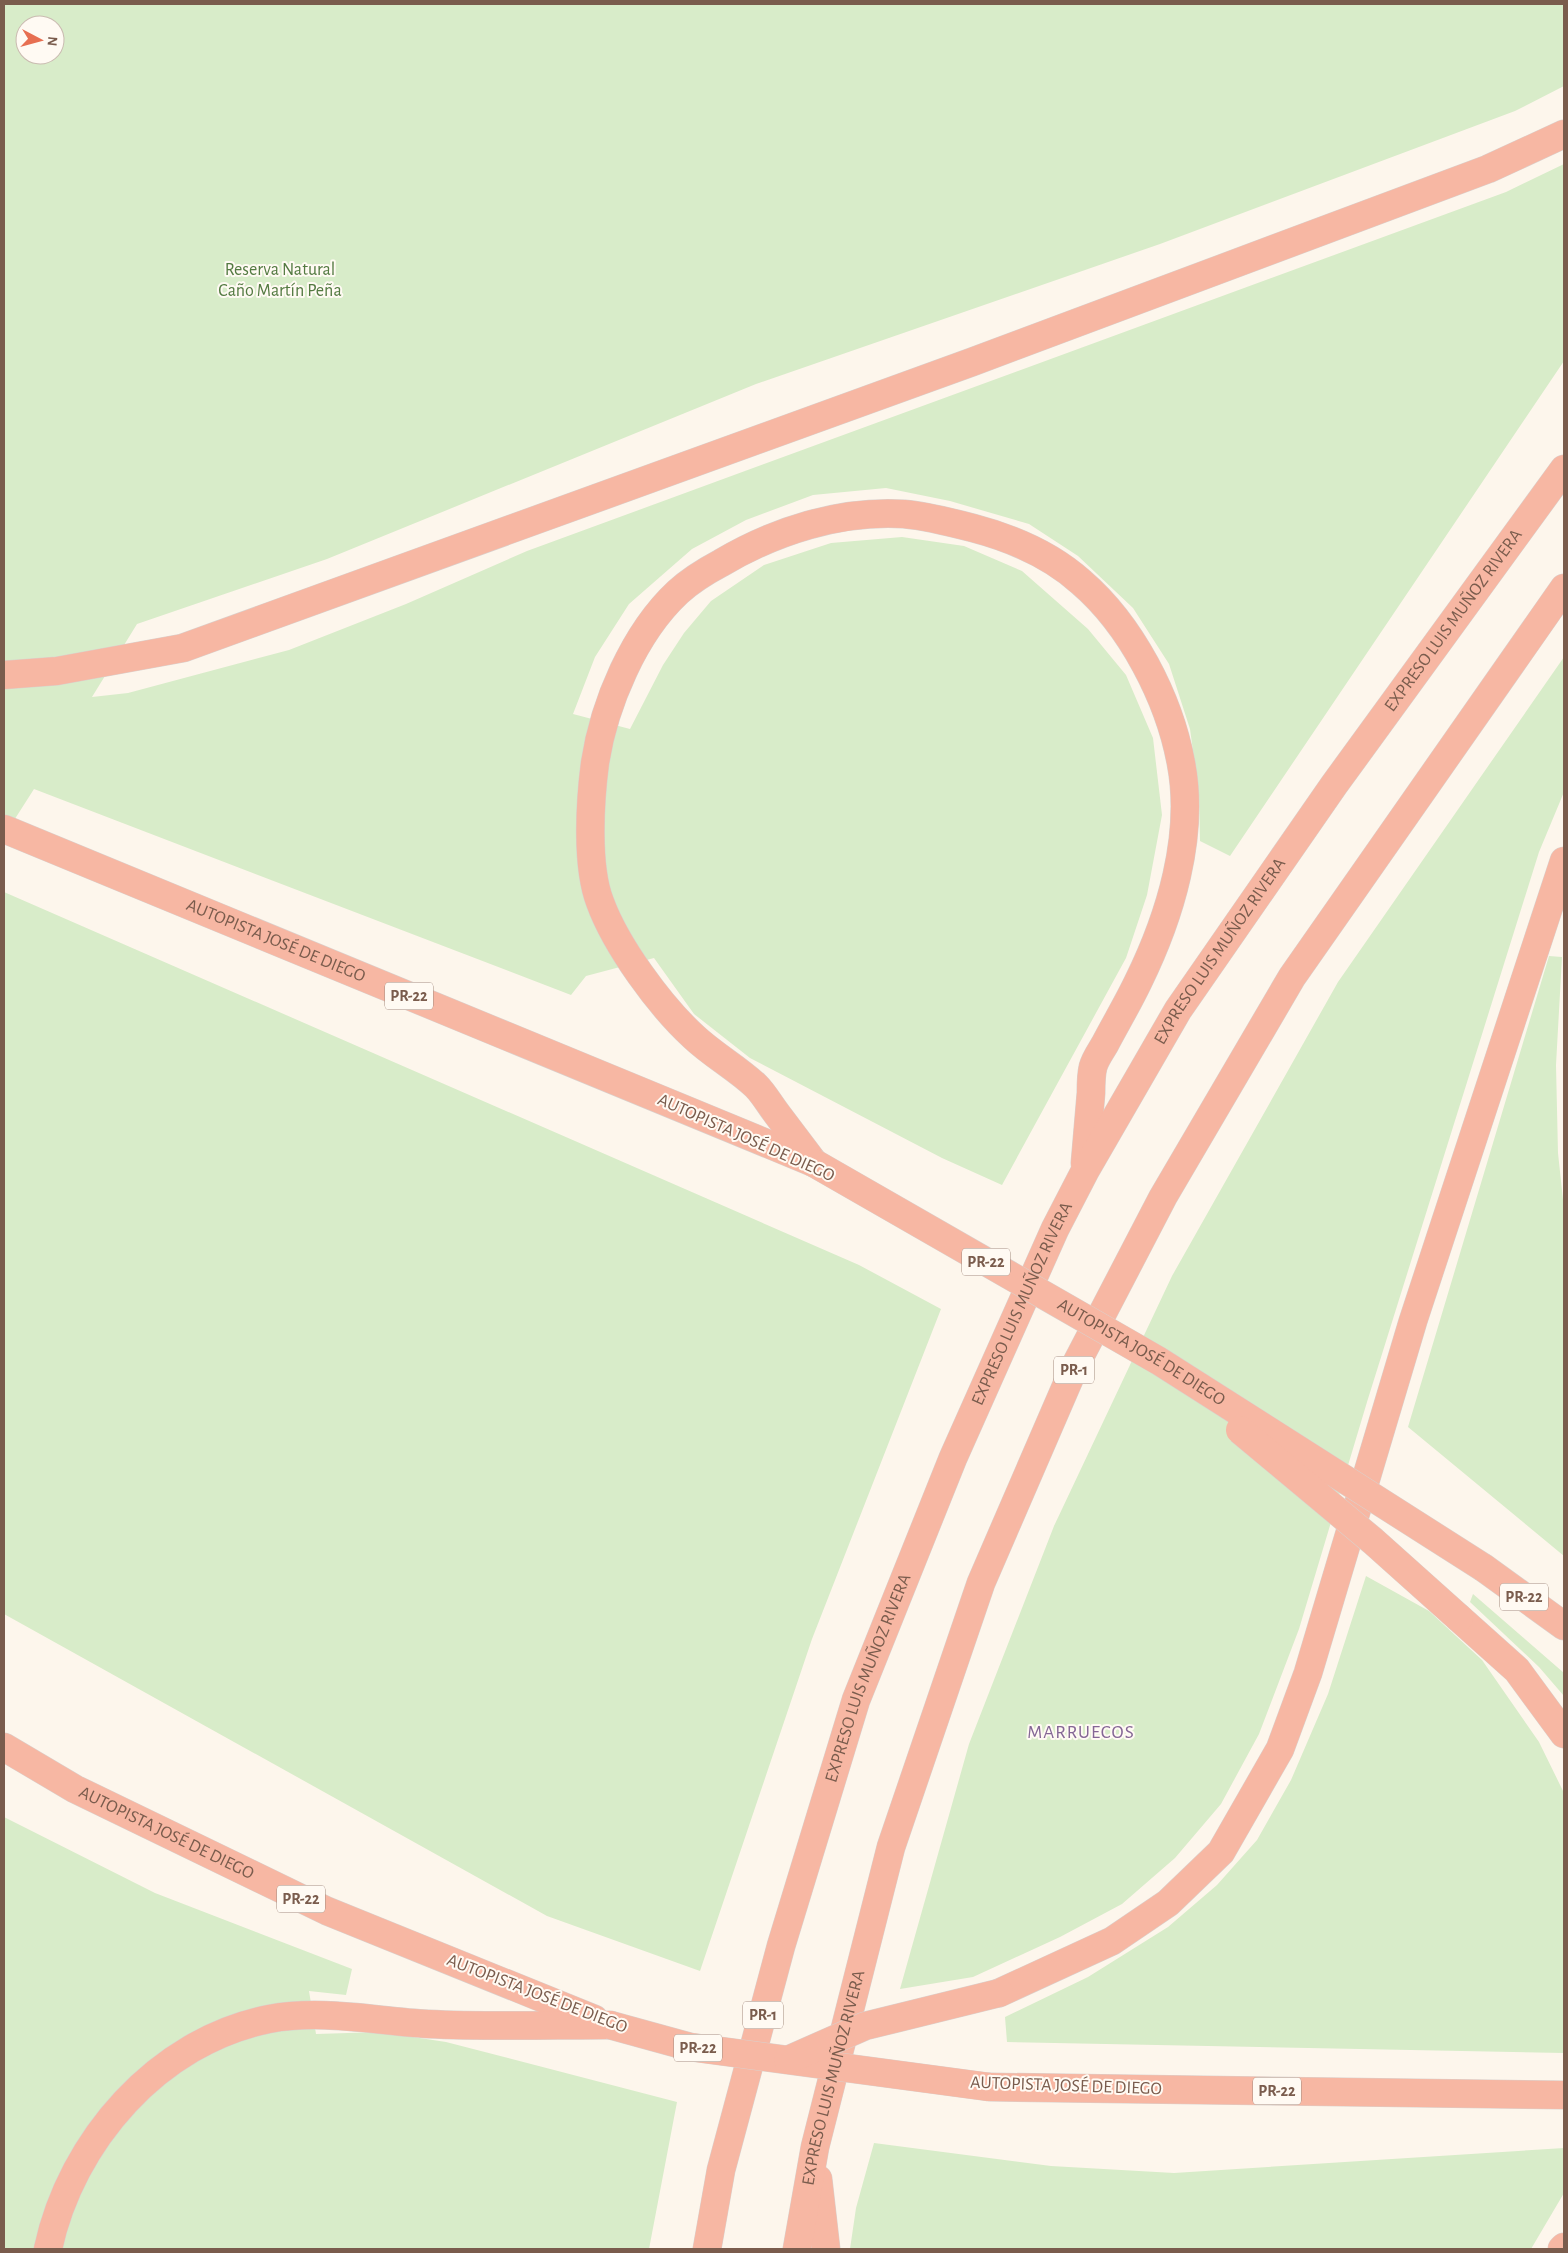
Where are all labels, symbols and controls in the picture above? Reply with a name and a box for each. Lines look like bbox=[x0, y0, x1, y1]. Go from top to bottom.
north arrow bbox=[15, 15, 65, 65]
text: N bbox=[44, 36, 59, 47]
park label: Reserva Natural Caño Martín Peña bbox=[218, 261, 342, 300]
street label: EXPRESO LUIS MUÑOZ RIVERA bbox=[1381, 526, 1526, 715]
street label: EXPRESO LUIS MUÑOZ RIVERA bbox=[1151, 854, 1290, 1048]
street label: AUTOPISTA JOSÉ DE DIEGO bbox=[184, 896, 368, 986]
road number: PR-22 bbox=[385, 982, 433, 1009]
street label: AUTOPISTA JOSÉ DE DIEGO bbox=[655, 1088, 838, 1185]
street label: EXPRESO LUIS MUÑOZ RIVERA bbox=[969, 1199, 1076, 1408]
road number: PR-22 bbox=[962, 1248, 1010, 1276]
street label: AUTOPISTA JOSÉ DE DIEGO bbox=[1054, 1296, 1228, 1410]
road number: PR-1 bbox=[1054, 1356, 1094, 1384]
street label: EXPRESO LUIS MUÑOZ RIVERA bbox=[822, 1571, 915, 1785]
road number: PR-22 bbox=[1500, 1584, 1548, 1610]
district label: MARRUECOS bbox=[1027, 1723, 1135, 1742]
street label: AUTOPISTA JOSÉ DE DIEGO bbox=[76, 1783, 257, 1883]
road number: PR-22 bbox=[277, 1886, 325, 1912]
street label: AUTOPISTA JOSÉ DE DIEGO bbox=[444, 1948, 631, 2037]
street label: EXPRESO LUIS MUÑOZ RIVERA bbox=[799, 1968, 869, 2187]
road number: PR-1 bbox=[743, 2002, 783, 2028]
road number: PR-22 bbox=[674, 2035, 722, 2062]
street label: AUTOPISTA JOSÉ DE DIEGO bbox=[970, 2071, 1162, 2098]
road number: PR-22 bbox=[1253, 2078, 1301, 2104]

